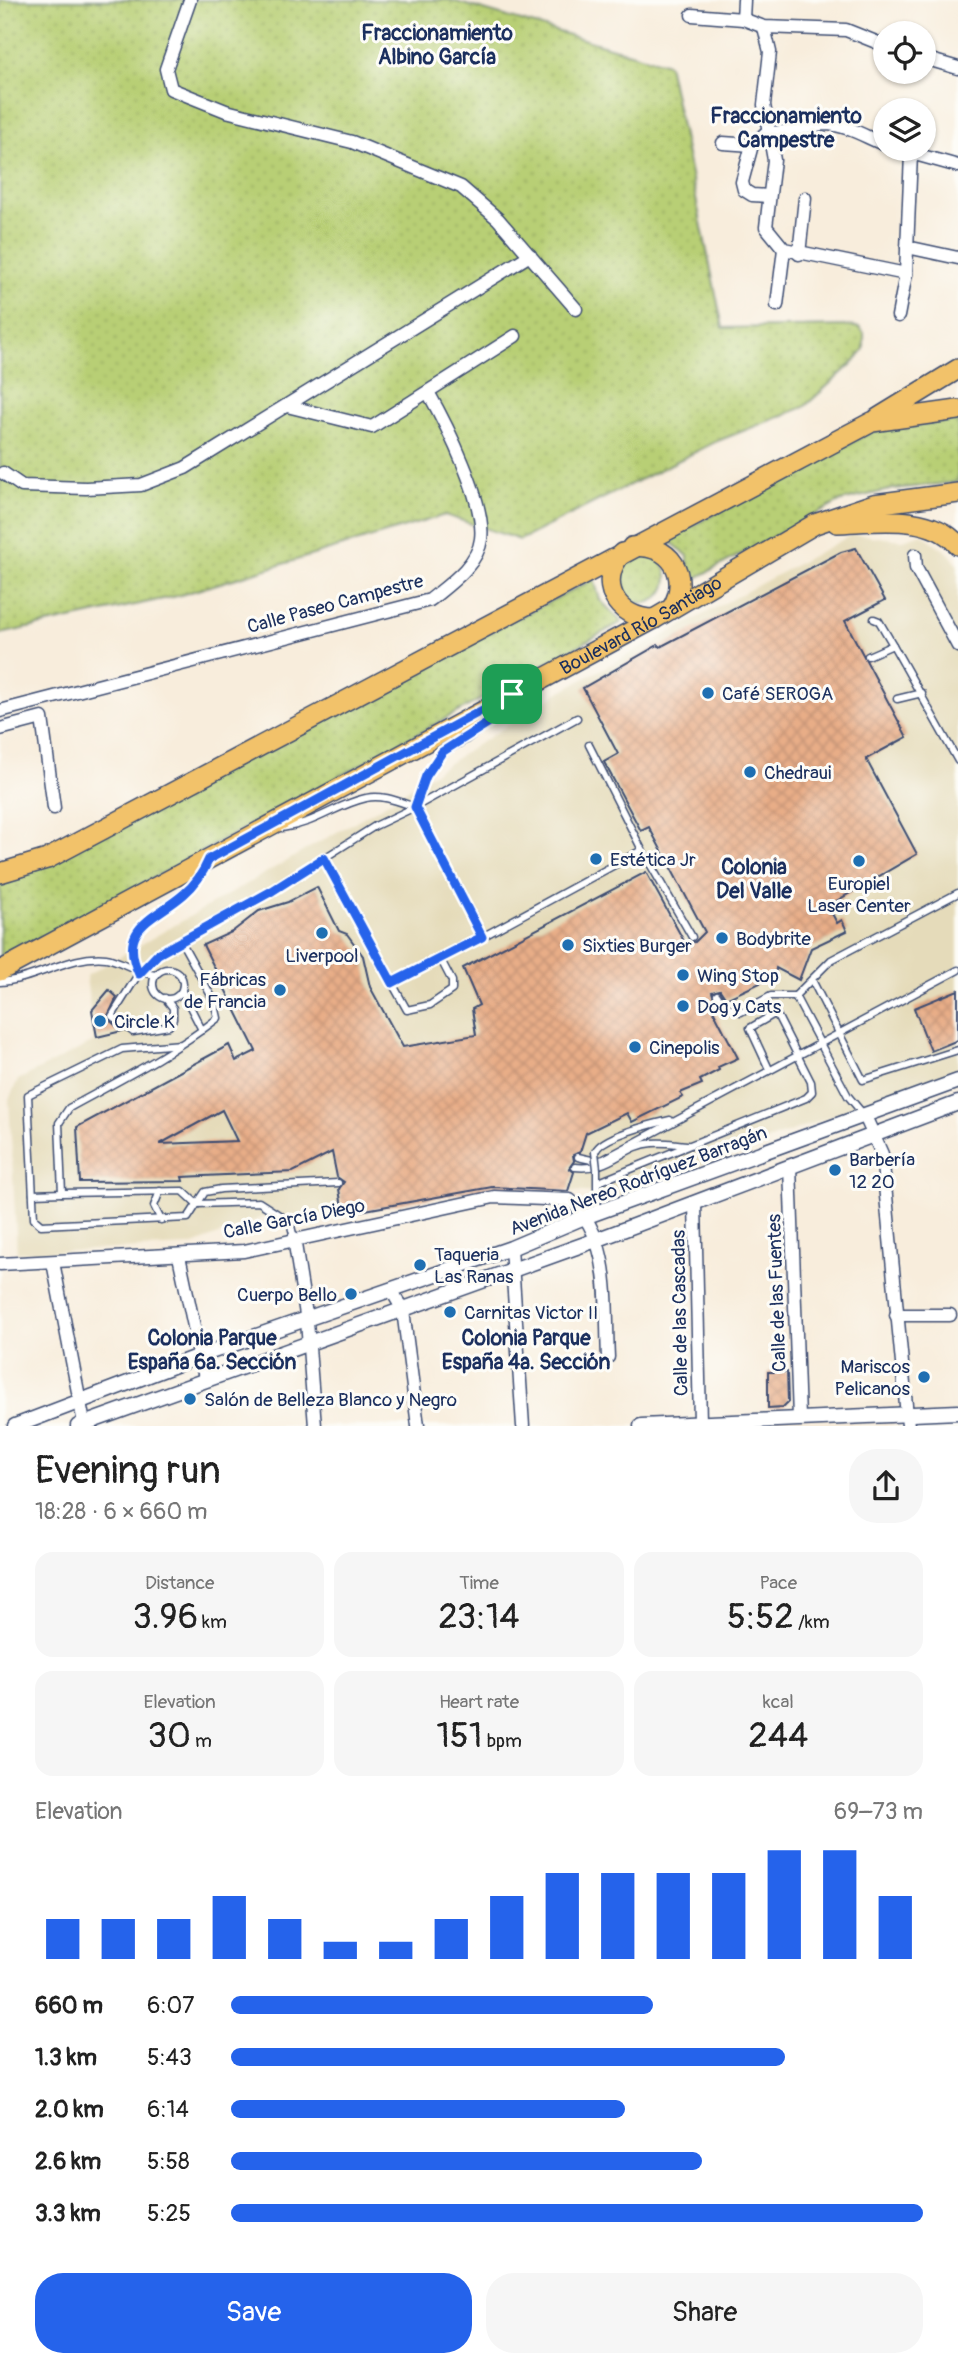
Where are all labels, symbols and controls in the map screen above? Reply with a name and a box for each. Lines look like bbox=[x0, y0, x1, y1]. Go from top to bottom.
district label: Fraccionamiento Albino García bbox=[361, 20, 513, 71]
map controls bbox=[873, 21, 936, 161]
button: locate bbox=[873, 21, 936, 84]
button: layers bbox=[873, 98, 936, 161]
district label: Fraccionamiento Campestre bbox=[710, 103, 862, 154]
street label: Calle Paseo Campestre bbox=[244, 569, 427, 639]
street label: Boulevard Río Santiago bbox=[556, 571, 726, 681]
pin bbox=[482, 664, 542, 724]
icon: arrive bbox=[493, 675, 531, 713]
place label: Café SEROGA bbox=[722, 682, 833, 706]
marker: Café SEROGA bbox=[700, 685, 716, 701]
place label: Chedraui bbox=[764, 761, 832, 785]
marker: Chedraui bbox=[742, 764, 758, 780]
place label: Estética Jr bbox=[610, 848, 696, 872]
marker: Estética Jr bbox=[588, 851, 604, 867]
marker: Europiel Laser Center bbox=[851, 853, 867, 869]
district label: Colonia Del Valle bbox=[716, 854, 793, 905]
place label: Europiel Laser Center bbox=[807, 872, 911, 918]
marker: Liverpool bbox=[314, 925, 330, 941]
place label: Bodybrite bbox=[736, 927, 812, 951]
marker: Bodybrite bbox=[714, 930, 730, 946]
place label: Sixties Burger bbox=[582, 934, 692, 958]
marker: Sixties Burger bbox=[560, 937, 576, 953]
place label: Liverpool bbox=[285, 944, 359, 968]
place label: Wing Stop bbox=[697, 964, 779, 988]
marker: Wing Stop bbox=[675, 967, 691, 983]
place label: Fábricas de Francia bbox=[184, 968, 266, 1014]
marker: Fábricas de Francia bbox=[272, 982, 288, 998]
place label: Dog y Cats bbox=[697, 995, 782, 1019]
marker: Dog y Cats bbox=[675, 998, 691, 1014]
place label: Circle K bbox=[114, 1010, 175, 1034]
marker: Circle K bbox=[92, 1013, 108, 1029]
place label: Cinepolis bbox=[649, 1036, 720, 1060]
marker: Cinepolis bbox=[627, 1039, 643, 1055]
street label: Avenida Nereo Rodríguez Barragán bbox=[506, 1121, 770, 1241]
place label: Barbería 12 20 bbox=[849, 1148, 915, 1194]
marker: Barbería 12 20 bbox=[827, 1162, 843, 1178]
street label: Calle García Diego bbox=[221, 1193, 367, 1244]
street label: Calle de las Fuentes bbox=[762, 1213, 792, 1372]
street label: Calle de las Cascadas bbox=[667, 1229, 693, 1396]
place label: Taqueria Las Ranas bbox=[434, 1243, 514, 1289]
marker: Taqueria Las Ranas bbox=[412, 1257, 428, 1273]
place label: Cuerpo Bello bbox=[237, 1283, 337, 1307]
marker: Cuerpo Bello bbox=[343, 1286, 359, 1302]
place label: Carnitas Victor II bbox=[464, 1301, 598, 1325]
marker: Carnitas Victor II bbox=[442, 1304, 458, 1320]
district label: Colonia Parque España 6a. Sección bbox=[128, 1325, 296, 1376]
district label: Colonia Parque España 4a. Sección bbox=[442, 1325, 610, 1376]
place label: Mariscos Pelicanos bbox=[834, 1355, 910, 1401]
marker: Mariscos Pelicanos bbox=[916, 1369, 932, 1385]
place label: Salón de Belleza Blanco y Negro bbox=[204, 1388, 457, 1412]
marker: Salón de Belleza Blanco y Negro bbox=[182, 1391, 198, 1407]
text: Evening run bbox=[35, 1447, 221, 1495]
button: share bbox=[849, 1449, 923, 1523]
text: 18:28 · 6 × 660 m bbox=[35, 1497, 208, 1526]
text: Distance bbox=[145, 1571, 214, 1595]
text: Time bbox=[459, 1571, 499, 1595]
text: Pace bbox=[760, 1571, 797, 1595]
text: 3.96 bbox=[132, 1595, 198, 1639]
text: 23:14 bbox=[438, 1595, 520, 1639]
text: 5:52 bbox=[727, 1595, 794, 1639]
text: km bbox=[198, 1610, 227, 1634]
text: /km bbox=[794, 1610, 830, 1634]
text: Elevation bbox=[143, 1690, 216, 1714]
text: Heart rate bbox=[439, 1690, 519, 1714]
text: kcal bbox=[763, 1690, 794, 1714]
text: 30 bbox=[147, 1714, 191, 1758]
text: 151 bbox=[436, 1714, 483, 1758]
text: 244 bbox=[748, 1714, 808, 1758]
text: m bbox=[191, 1729, 212, 1753]
text: bpm bbox=[483, 1729, 522, 1753]
text: Elevation bbox=[35, 1797, 123, 1826]
text: 69–73 m bbox=[834, 1797, 923, 1826]
text: 660 m bbox=[35, 1991, 103, 2020]
text: 6:07 bbox=[147, 1991, 194, 2020]
text: 1.3 km bbox=[35, 2043, 97, 2072]
text: 5:43 bbox=[147, 2043, 192, 2072]
text: 2.0 km bbox=[35, 2095, 104, 2124]
text: 6:14 bbox=[147, 2095, 189, 2124]
text: 2.6 km bbox=[35, 2147, 101, 2176]
text: 5:58 bbox=[147, 2147, 190, 2176]
text: 3.3 km bbox=[35, 2199, 101, 2228]
text: 5:25 bbox=[147, 2199, 191, 2228]
button: Save bbox=[35, 2273, 472, 2353]
button: Share bbox=[486, 2273, 923, 2353]

